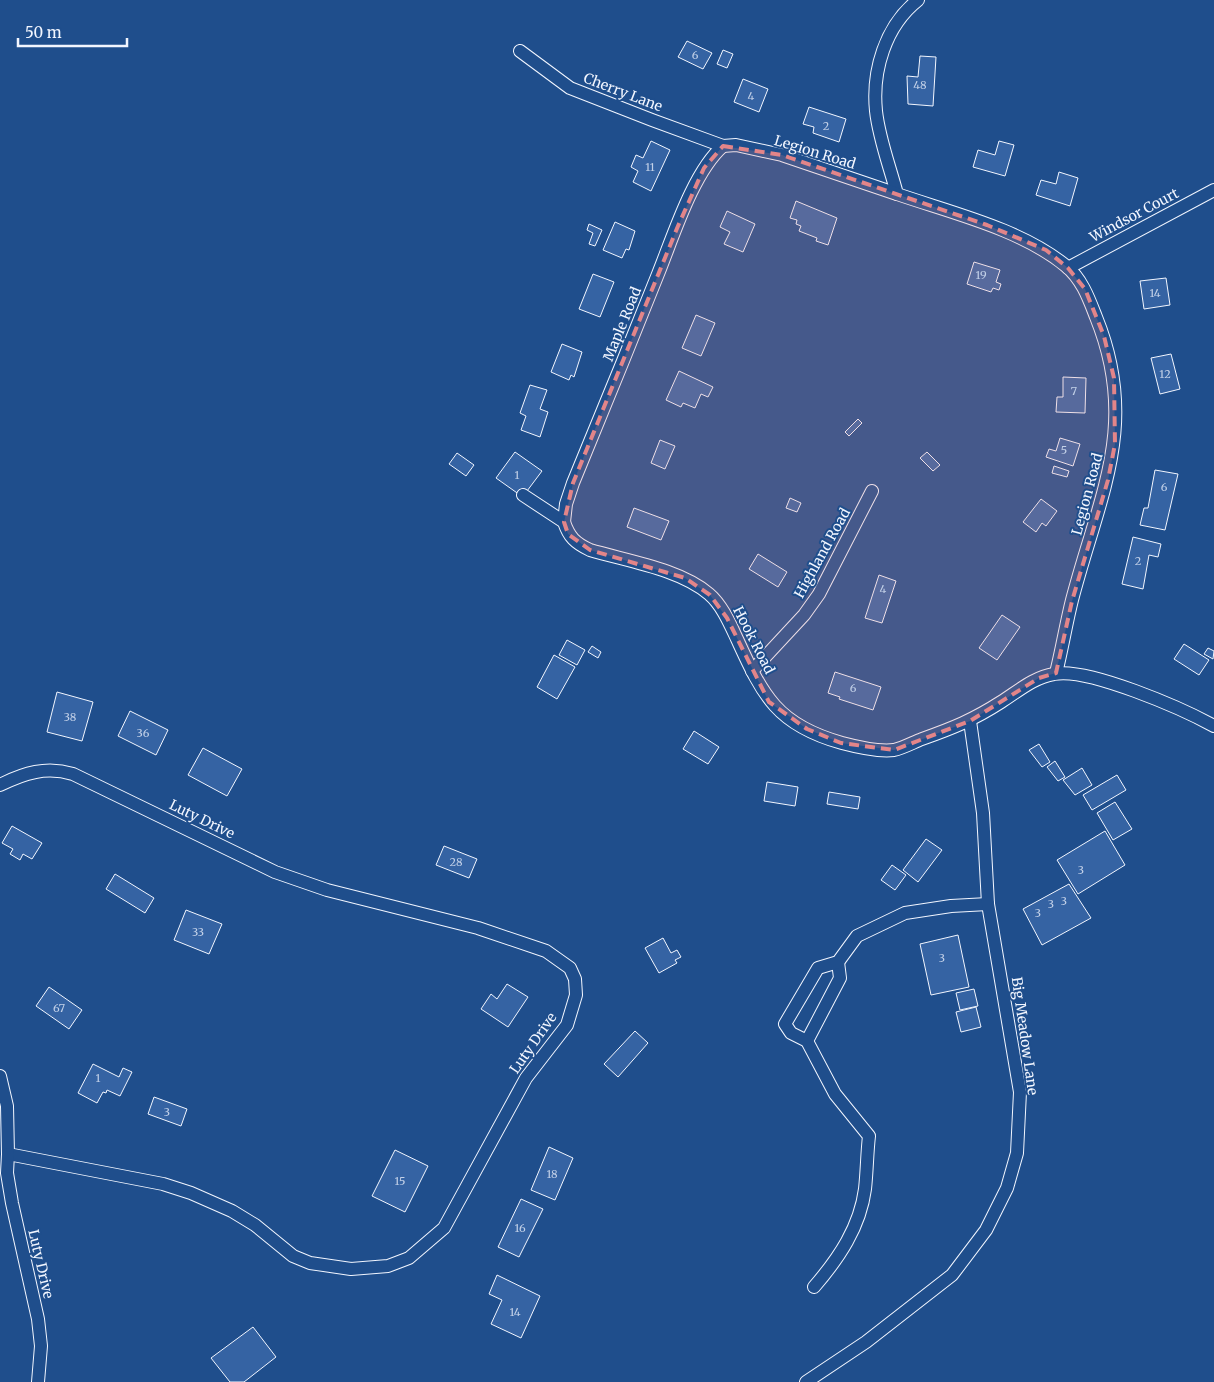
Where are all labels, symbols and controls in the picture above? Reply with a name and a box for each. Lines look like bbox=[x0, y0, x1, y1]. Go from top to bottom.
scale bar bbox=[18, 15, 126, 47]
text: 50 m bbox=[25, 23, 62, 42]
house number: 6 bbox=[692, 48, 699, 62]
street label: Cherry Lane bbox=[581, 69, 665, 115]
house number: 48 bbox=[913, 78, 927, 92]
house number: 4 bbox=[748, 89, 755, 103]
house number: 2 bbox=[823, 119, 829, 133]
street label: Legion Road bbox=[772, 131, 858, 173]
house number: 11 bbox=[645, 160, 655, 174]
street label: Windsor Court bbox=[1085, 184, 1182, 247]
house number: 19 bbox=[975, 268, 987, 282]
street label: Maple Road bbox=[599, 284, 645, 364]
house number: 14 bbox=[1149, 286, 1161, 300]
house number: 12 bbox=[1159, 367, 1171, 381]
house number: 7 bbox=[1071, 384, 1077, 398]
house number: 5 bbox=[1061, 443, 1067, 457]
street label: Legion Road bbox=[1067, 451, 1107, 537]
house number: 1 bbox=[515, 468, 520, 482]
house number: 6 bbox=[1161, 480, 1168, 494]
street label: Highland Road bbox=[790, 504, 854, 601]
house number: 2 bbox=[1135, 554, 1141, 568]
house number: 4 bbox=[880, 582, 887, 596]
street label: Hook Road bbox=[729, 603, 779, 677]
house number: 6 bbox=[850, 681, 857, 695]
house number: 38 bbox=[64, 710, 77, 724]
house number: 36 bbox=[137, 726, 150, 740]
street label: Luty Drive bbox=[166, 795, 238, 843]
house number: 28 bbox=[450, 855, 463, 869]
house number: 3 bbox=[1078, 863, 1084, 877]
house number: 3 bbox=[1061, 894, 1067, 908]
house number: 3 bbox=[1048, 897, 1054, 911]
house number: 3 bbox=[1035, 906, 1041, 920]
house number: 33 bbox=[192, 925, 204, 939]
house number: 3 bbox=[939, 951, 945, 965]
street label: Big Meadow Lane bbox=[1008, 976, 1042, 1096]
house number: 67 bbox=[53, 1001, 65, 1015]
street label: Luty Drive bbox=[505, 1009, 561, 1077]
house number: 1 bbox=[96, 1071, 101, 1085]
house number: 3 bbox=[164, 1105, 170, 1119]
house number: 18 bbox=[546, 1167, 558, 1181]
house number: 15 bbox=[394, 1174, 406, 1188]
house number: 16 bbox=[514, 1221, 526, 1235]
street label: Luty Drive bbox=[24, 1228, 58, 1300]
house number: 14 bbox=[509, 1305, 521, 1319]

